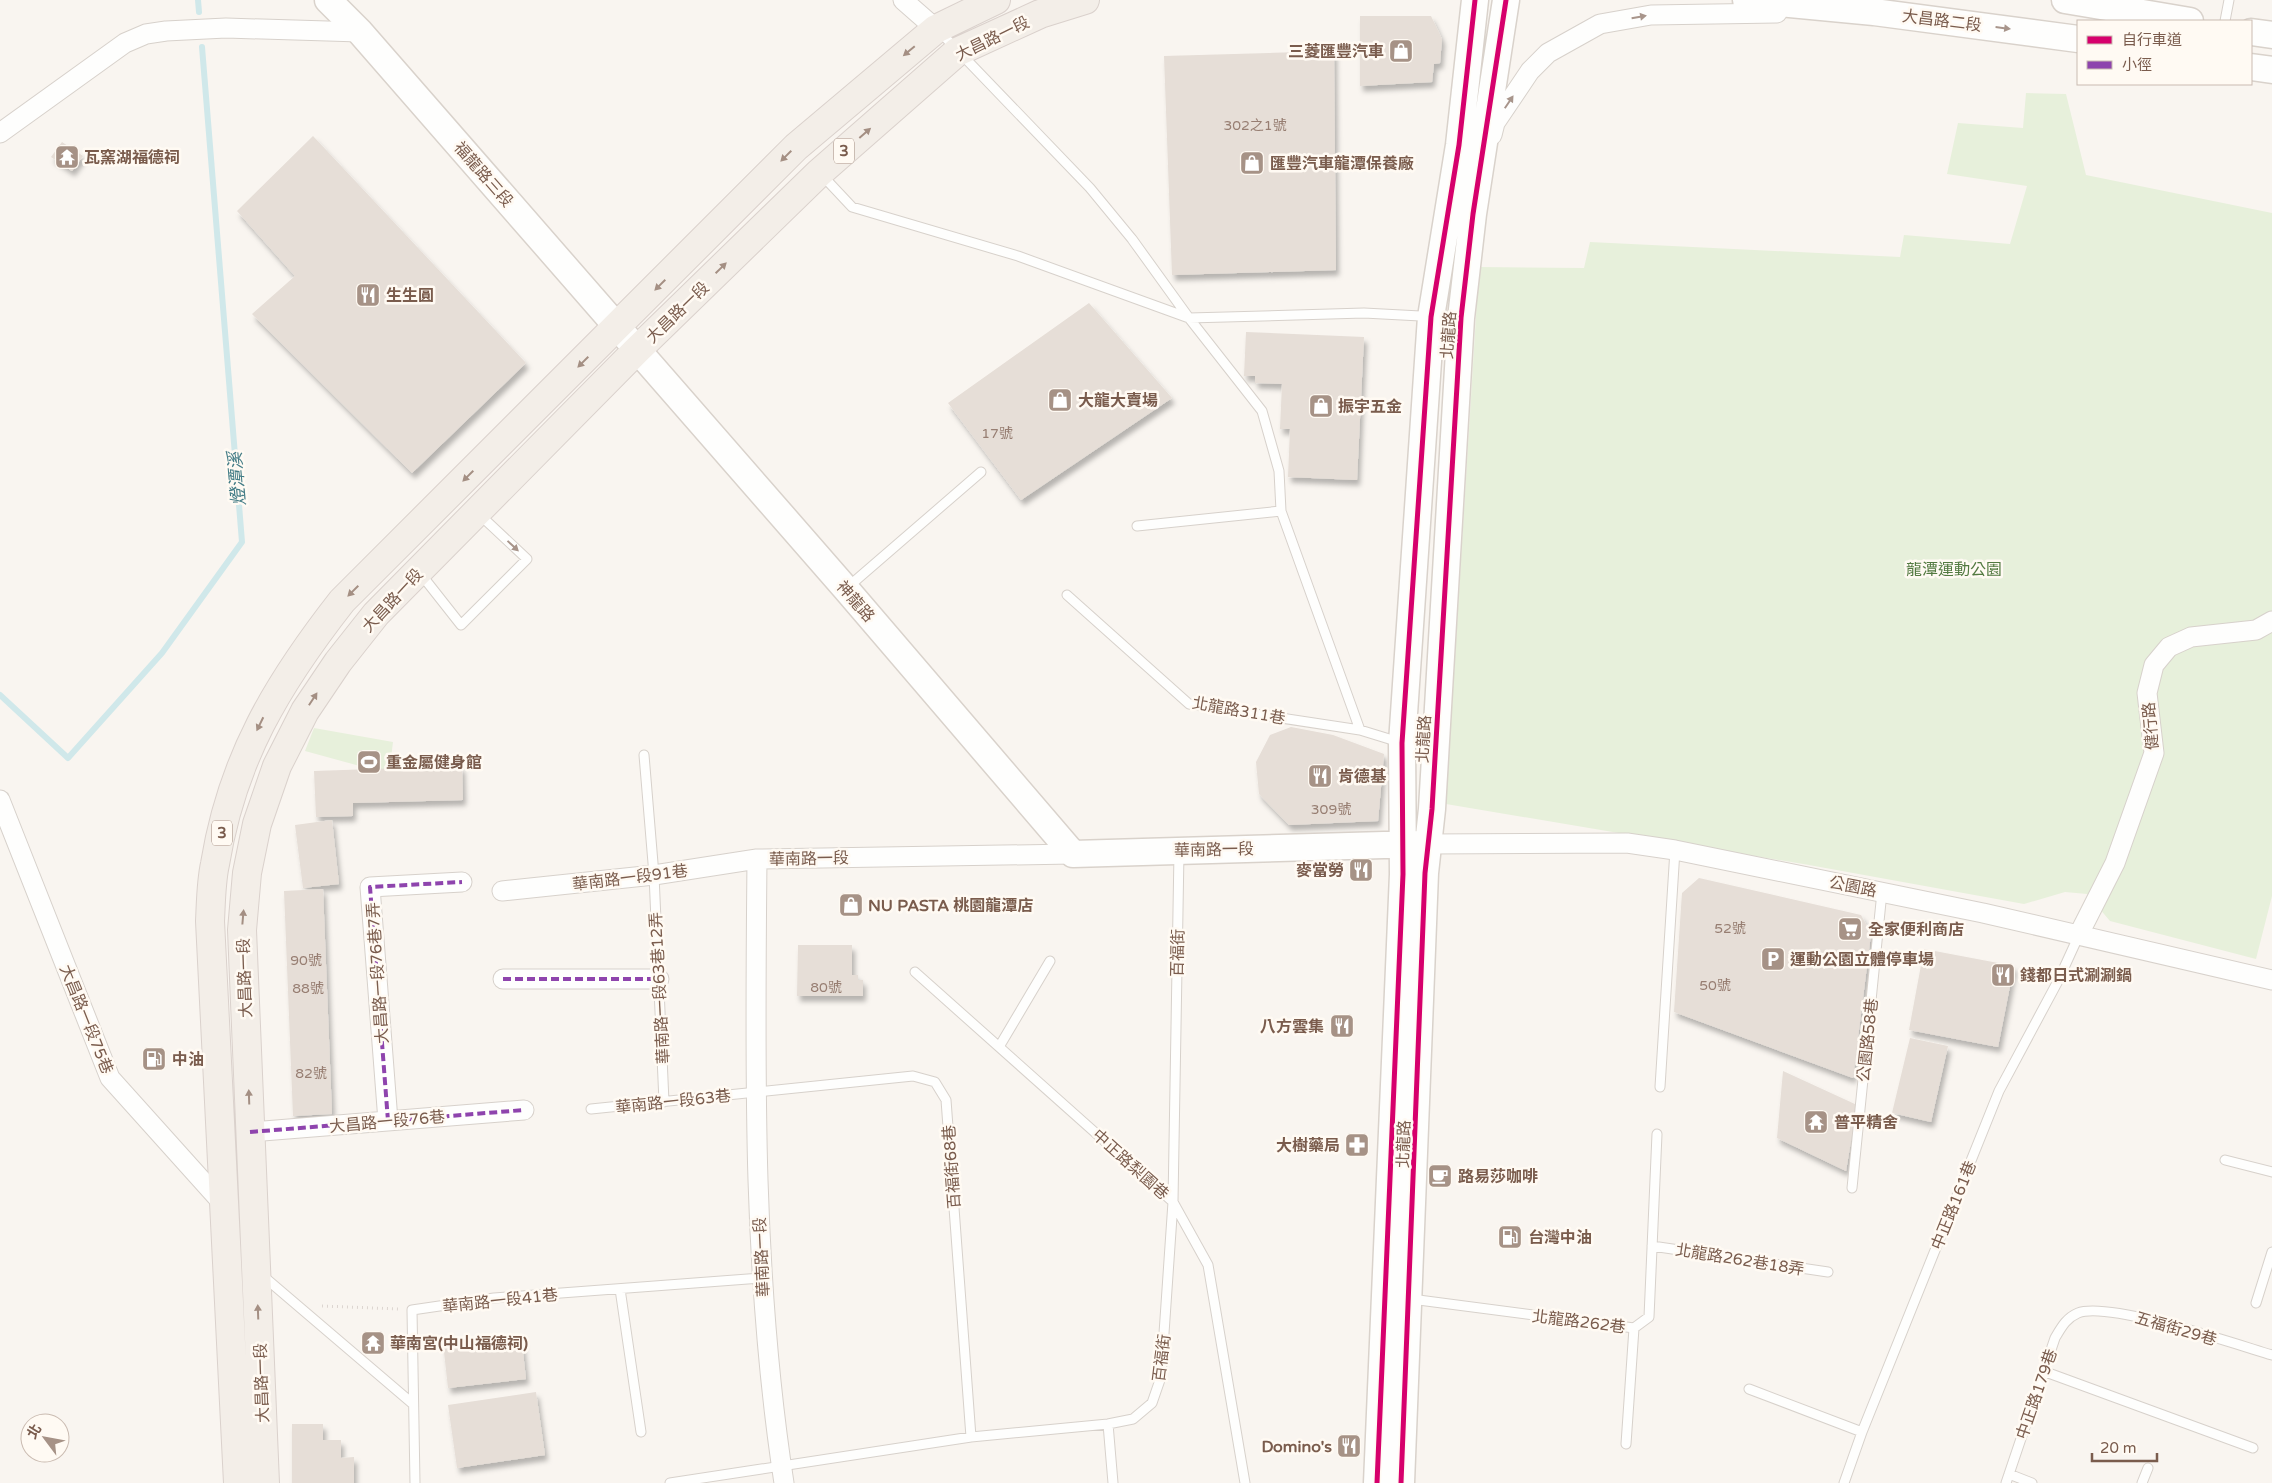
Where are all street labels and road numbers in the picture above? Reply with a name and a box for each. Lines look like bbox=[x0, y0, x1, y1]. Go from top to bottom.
street label: 大昌路二段 bbox=[1901, 6, 1983, 36]
street label: 大昌路一段 bbox=[952, 12, 1033, 65]
street label: 福龍路三段 bbox=[449, 138, 517, 211]
road number: 3 bbox=[834, 138, 854, 164]
street label: 大昌路一段 bbox=[642, 278, 713, 348]
street label: 北龍路 bbox=[1437, 310, 1461, 360]
street label: 大昌路一段 bbox=[358, 565, 427, 637]
street label: 神龍路 bbox=[832, 577, 879, 626]
street label: 北龍路311巷 bbox=[1191, 693, 1287, 729]
street label: 健行路 bbox=[2139, 701, 2163, 751]
street label: 北龍路 bbox=[1413, 715, 1435, 764]
road number: 3 bbox=[212, 820, 232, 846]
street label: 華南路一段 bbox=[1174, 839, 1254, 861]
street label: 華南路一段 bbox=[769, 848, 849, 870]
street label: 華南路一段91巷 bbox=[571, 861, 689, 895]
street label: 公園路 bbox=[1827, 873, 1878, 901]
street label: 大昌路一段76巷7弄 bbox=[363, 901, 393, 1045]
street label: 華南路一段63巷12弄 bbox=[646, 911, 674, 1064]
street label: 百福街 bbox=[1168, 929, 1188, 977]
street label: 大昌路一段 bbox=[234, 938, 256, 1018]
street label: 大昌路一段75巷 bbox=[55, 962, 117, 1077]
street label: 公園路58巷 bbox=[1854, 997, 1882, 1083]
street label: 華南路一段63巷 bbox=[614, 1086, 732, 1118]
street label: 大昌路一段76巷 bbox=[328, 1107, 446, 1137]
street label: 北龍路 bbox=[1393, 1120, 1415, 1168]
street label: 百福街68巷 bbox=[939, 1124, 965, 1210]
street label: 中正路梨園巷 bbox=[1088, 1125, 1173, 1204]
street label: 中正路161巷 bbox=[1927, 1158, 1981, 1253]
street label: 華南路一段 bbox=[750, 1216, 774, 1297]
street label: 北龍路262巷18弄 bbox=[1674, 1240, 1806, 1280]
street label: 華南路一段41巷 bbox=[441, 1285, 559, 1317]
street label: 北龍路262巷 bbox=[1531, 1306, 1627, 1338]
street label: 五福街29巷 bbox=[2133, 1308, 2219, 1350]
street label: 百福街 bbox=[1149, 1333, 1175, 1383]
street label: 大昌路一段 bbox=[251, 1343, 273, 1423]
street label: 中正路179巷 bbox=[2012, 1347, 2062, 1442]

